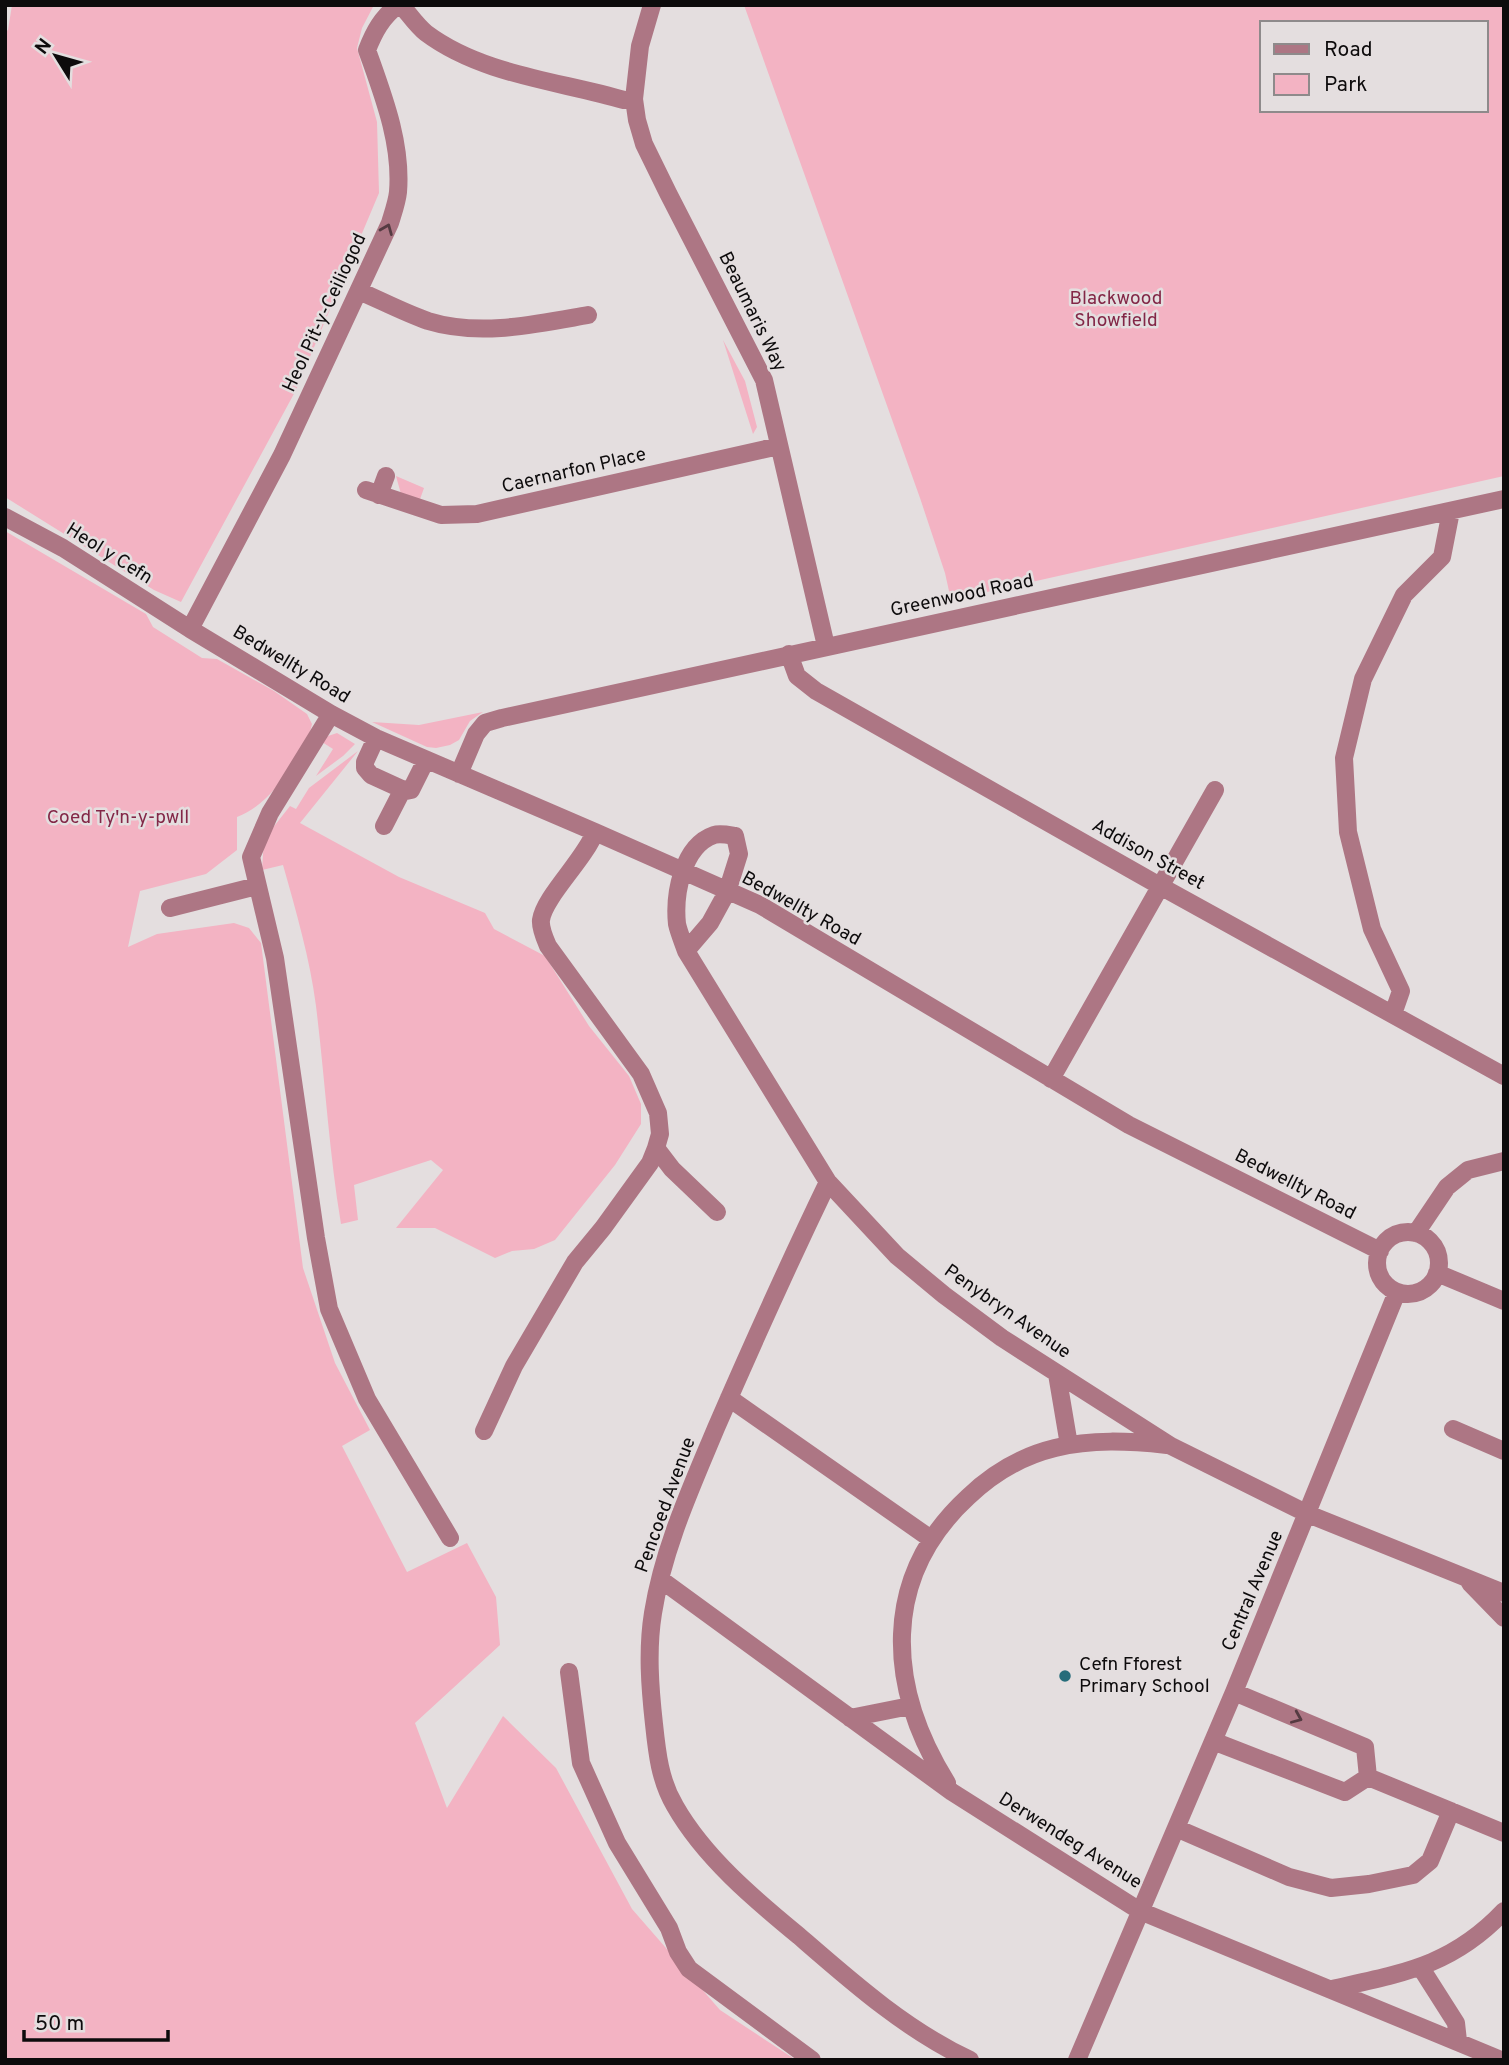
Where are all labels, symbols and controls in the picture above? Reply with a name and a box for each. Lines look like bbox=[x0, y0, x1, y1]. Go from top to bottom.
north arrow bbox=[21, 21, 91, 91]
legend bbox=[1260, 21, 1488, 112]
text: N bbox=[30, 34, 58, 60]
text: Road bbox=[1324, 37, 1373, 64]
text: Park bbox=[1324, 72, 1367, 99]
one-way arrow bbox=[378, 224, 392, 236]
street label: Heol Pit-y-Ceiliogod bbox=[278, 230, 372, 396]
street label: Beaumaris Way bbox=[713, 248, 791, 376]
park label: Blackwood Showfield bbox=[1070, 287, 1162, 333]
street label: Caernarfon Place bbox=[499, 443, 649, 499]
street label: Heol y Cefn bbox=[61, 518, 157, 590]
street label: Greenwood Road bbox=[888, 569, 1036, 623]
street label: Bedwellty Road bbox=[228, 621, 354, 709]
park label: Coed Ty'n-y-pwll bbox=[47, 806, 189, 830]
street label: Addison Street bbox=[1087, 814, 1209, 896]
street label: Bedwellty Road bbox=[737, 866, 865, 952]
street label: Bedwellty Road bbox=[1230, 1144, 1360, 1226]
street label: Penybryn Avenue bbox=[939, 1259, 1075, 1365]
street label: Pencoed Avenue bbox=[630, 1434, 702, 1576]
street label: Central Avenue bbox=[1217, 1527, 1289, 1655]
place label: Cefn Fforest Primary School bbox=[1079, 1653, 1210, 1699]
marker: Cefn Fforest Primary School bbox=[1057, 1668, 1073, 1684]
one-way arrow bbox=[1290, 1710, 1302, 1724]
street label: Derwendeg Avenue bbox=[994, 1787, 1146, 1895]
scale bar bbox=[24, 1998, 168, 2042]
text: 50 m bbox=[35, 2011, 84, 2038]

